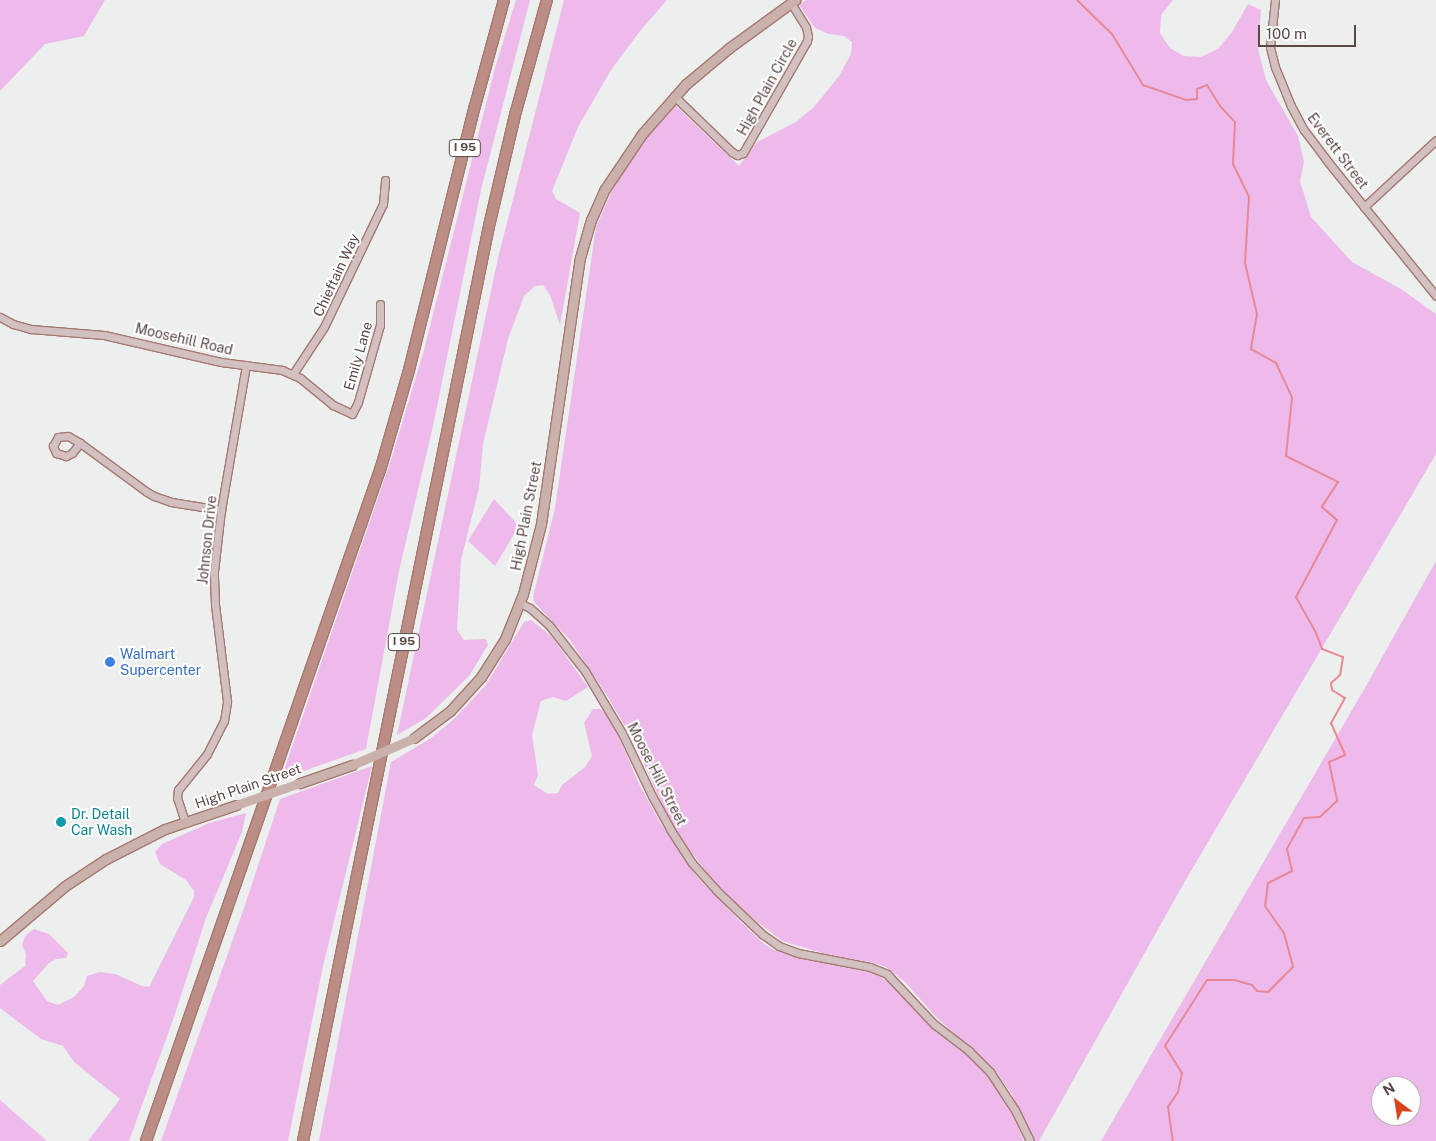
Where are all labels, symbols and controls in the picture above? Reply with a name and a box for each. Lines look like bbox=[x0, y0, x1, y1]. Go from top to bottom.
scale bar bbox=[1261, 15, 1358, 47]
text: 100 m bbox=[1266, 25, 1307, 42]
street label: High Plain Circle bbox=[733, 36, 801, 138]
street label: Everett Street bbox=[1304, 110, 1372, 192]
road number: I 95 bbox=[449, 138, 481, 158]
street label: Chieftain Way bbox=[309, 231, 363, 319]
street label: Moosehill Road bbox=[134, 320, 234, 358]
street label: Emily Lane bbox=[340, 320, 376, 392]
street label: High Plain Street bbox=[507, 460, 545, 572]
street label: Johnson Drive bbox=[194, 495, 220, 585]
road number: I 95 bbox=[388, 632, 420, 652]
place label: Walmart Supercenter bbox=[120, 646, 201, 679]
marker: Walmart Supercenter bbox=[104, 656, 116, 668]
street label: Moose Hill Street bbox=[624, 720, 690, 828]
street label: High Plain Street bbox=[193, 760, 303, 812]
place label: Dr. Detail Car Wash bbox=[71, 806, 133, 839]
marker: Dr. Detail Car Wash bbox=[55, 816, 67, 828]
north arrow bbox=[1371, 1076, 1421, 1126]
text: N bbox=[1380, 1079, 1398, 1099]

